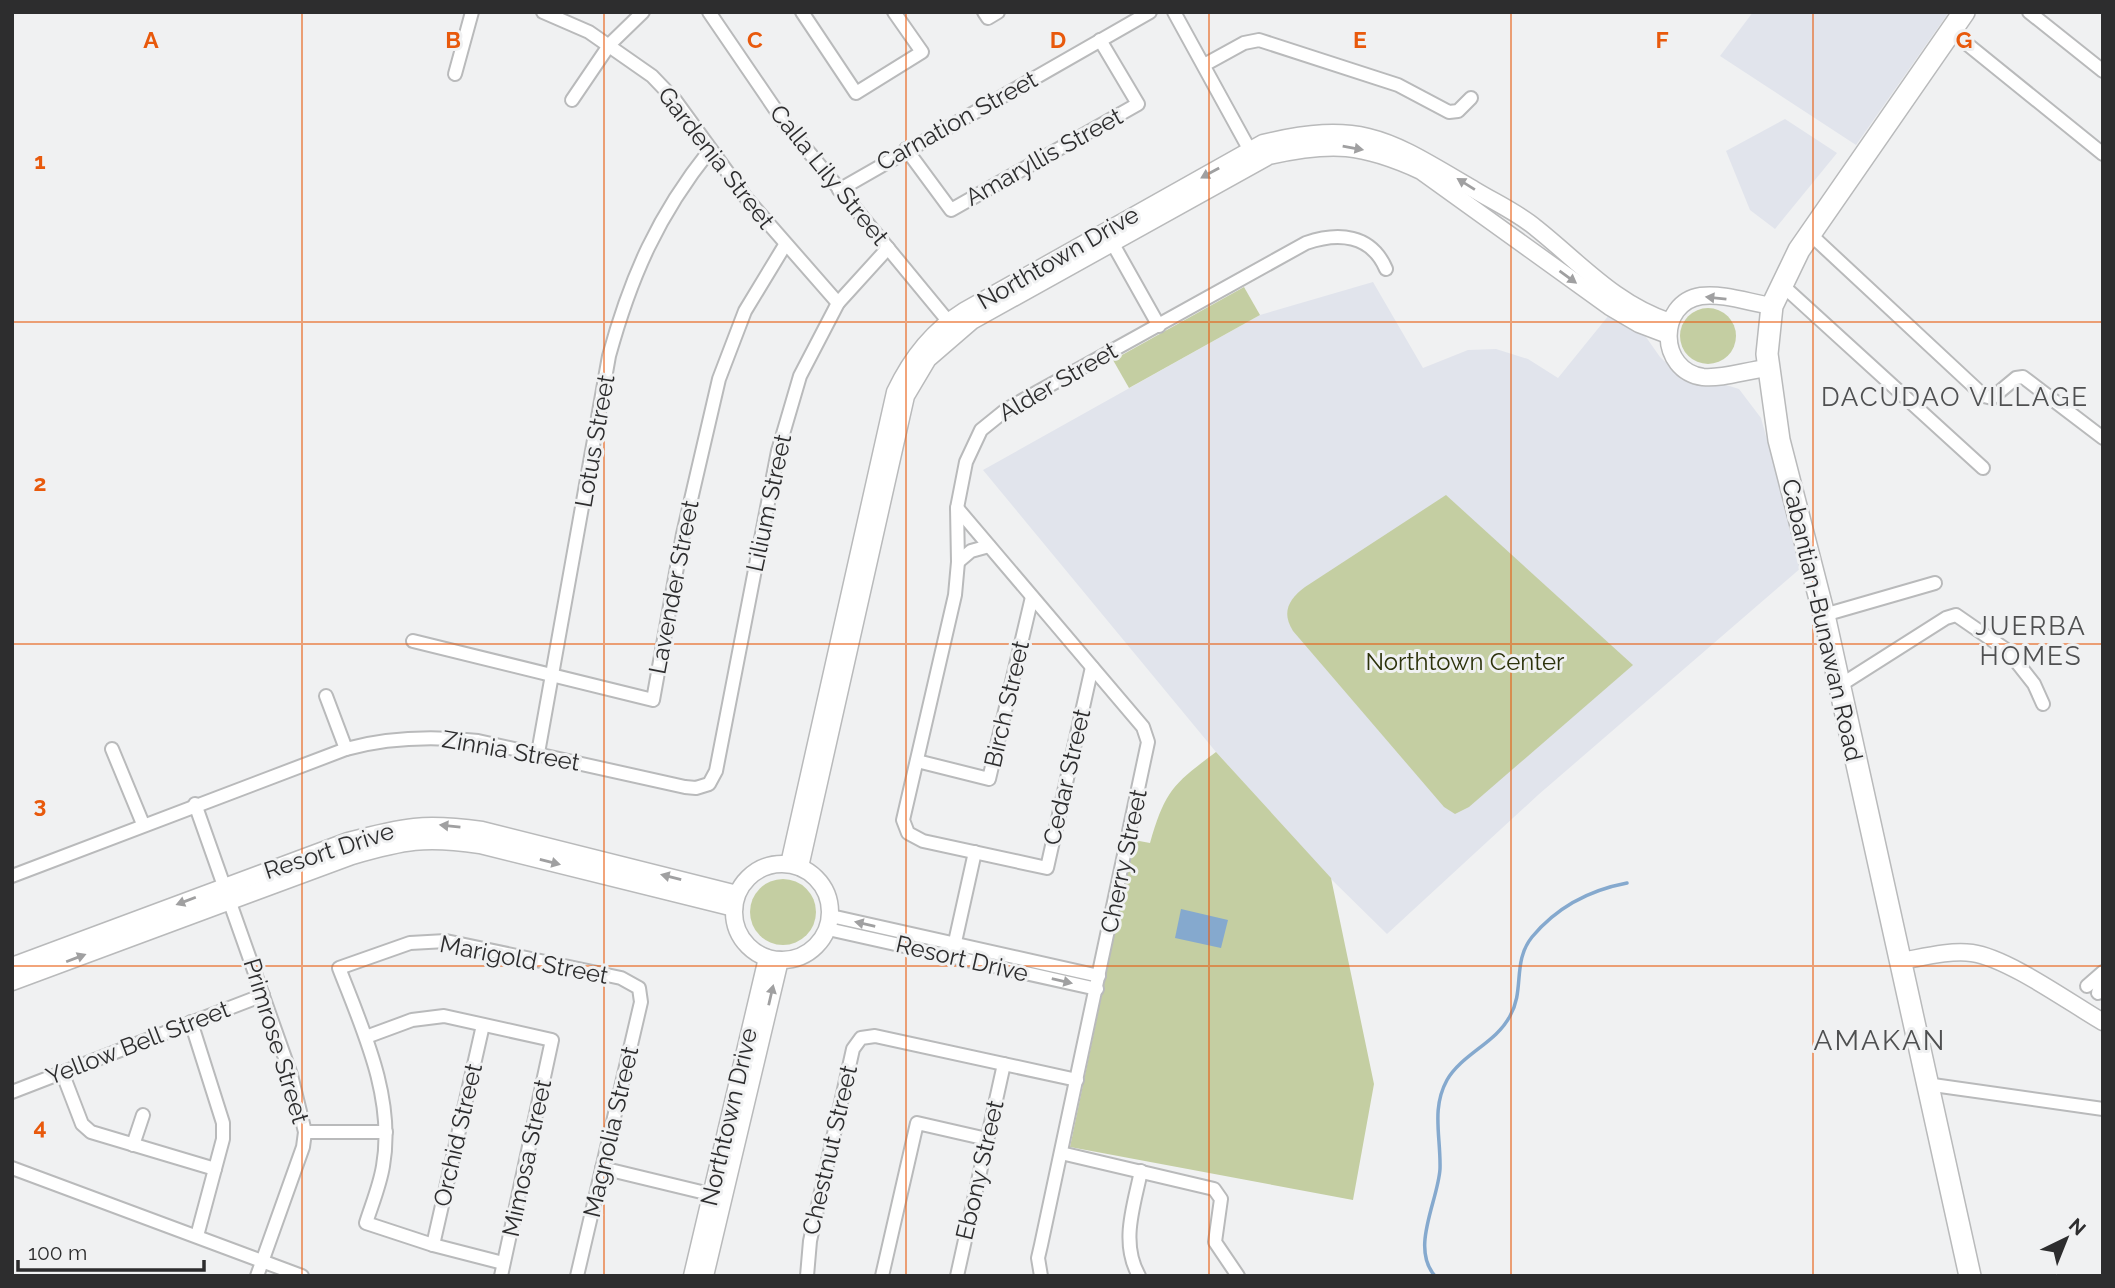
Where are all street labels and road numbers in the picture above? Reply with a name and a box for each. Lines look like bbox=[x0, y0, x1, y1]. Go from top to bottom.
street label: Carnation Street bbox=[871, 64, 1042, 177]
street label: Gardenia Street bbox=[652, 81, 781, 235]
street label: Calla Lily Street bbox=[764, 99, 895, 251]
street label: Amaryllis Street bbox=[960, 101, 1127, 212]
street label: Northtown Drive bbox=[972, 200, 1144, 316]
street label: Alder Street bbox=[993, 336, 1122, 427]
street label: Lotus Street bbox=[569, 372, 620, 510]
street label: Lilium Street bbox=[740, 431, 797, 574]
street label: Cabantian-Bunawan Road bbox=[1776, 476, 1869, 764]
street label: Lavender Street bbox=[642, 497, 705, 676]
street label: Birch Street bbox=[978, 638, 1035, 770]
street label: Cedar Street bbox=[1037, 706, 1096, 848]
street label: Zinnia Street bbox=[440, 724, 582, 777]
street label: Cherry Street bbox=[1094, 786, 1153, 936]
street label: Resort Drive bbox=[260, 816, 398, 885]
street label: Marigold Street bbox=[437, 929, 611, 990]
street label: Resort Drive bbox=[893, 929, 1031, 988]
street label: Primrose Street bbox=[238, 955, 315, 1127]
street label: Yellow Bell Street bbox=[42, 994, 234, 1091]
street label: Northtown Drive bbox=[694, 1025, 763, 1209]
street label: Magnolia Street bbox=[577, 1044, 644, 1220]
street label: Orchid Street bbox=[427, 1061, 488, 1209]
street label: Chestnut Street bbox=[796, 1062, 863, 1237]
street label: Mimosa Street bbox=[496, 1077, 557, 1239]
street label: Ebony Street bbox=[949, 1097, 1010, 1243]

